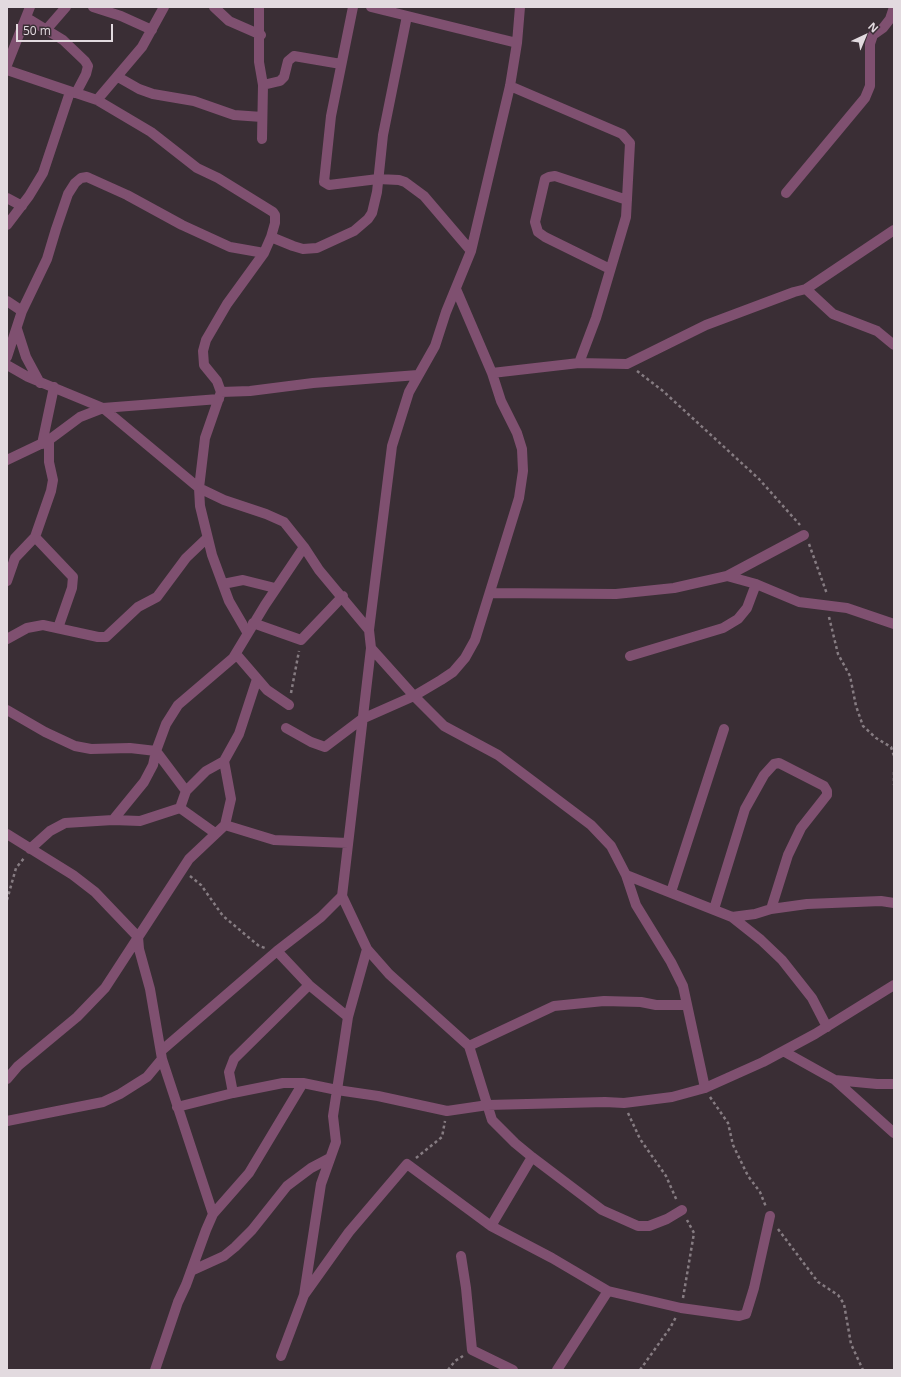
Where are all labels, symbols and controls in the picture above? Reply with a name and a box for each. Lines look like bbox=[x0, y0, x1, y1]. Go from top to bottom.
scale bar bbox=[18, 16, 115, 42]
north arrow bbox=[845, 16, 885, 56]
text: N bbox=[865, 18, 882, 36]
text: 50 m bbox=[23, 22, 51, 39]

